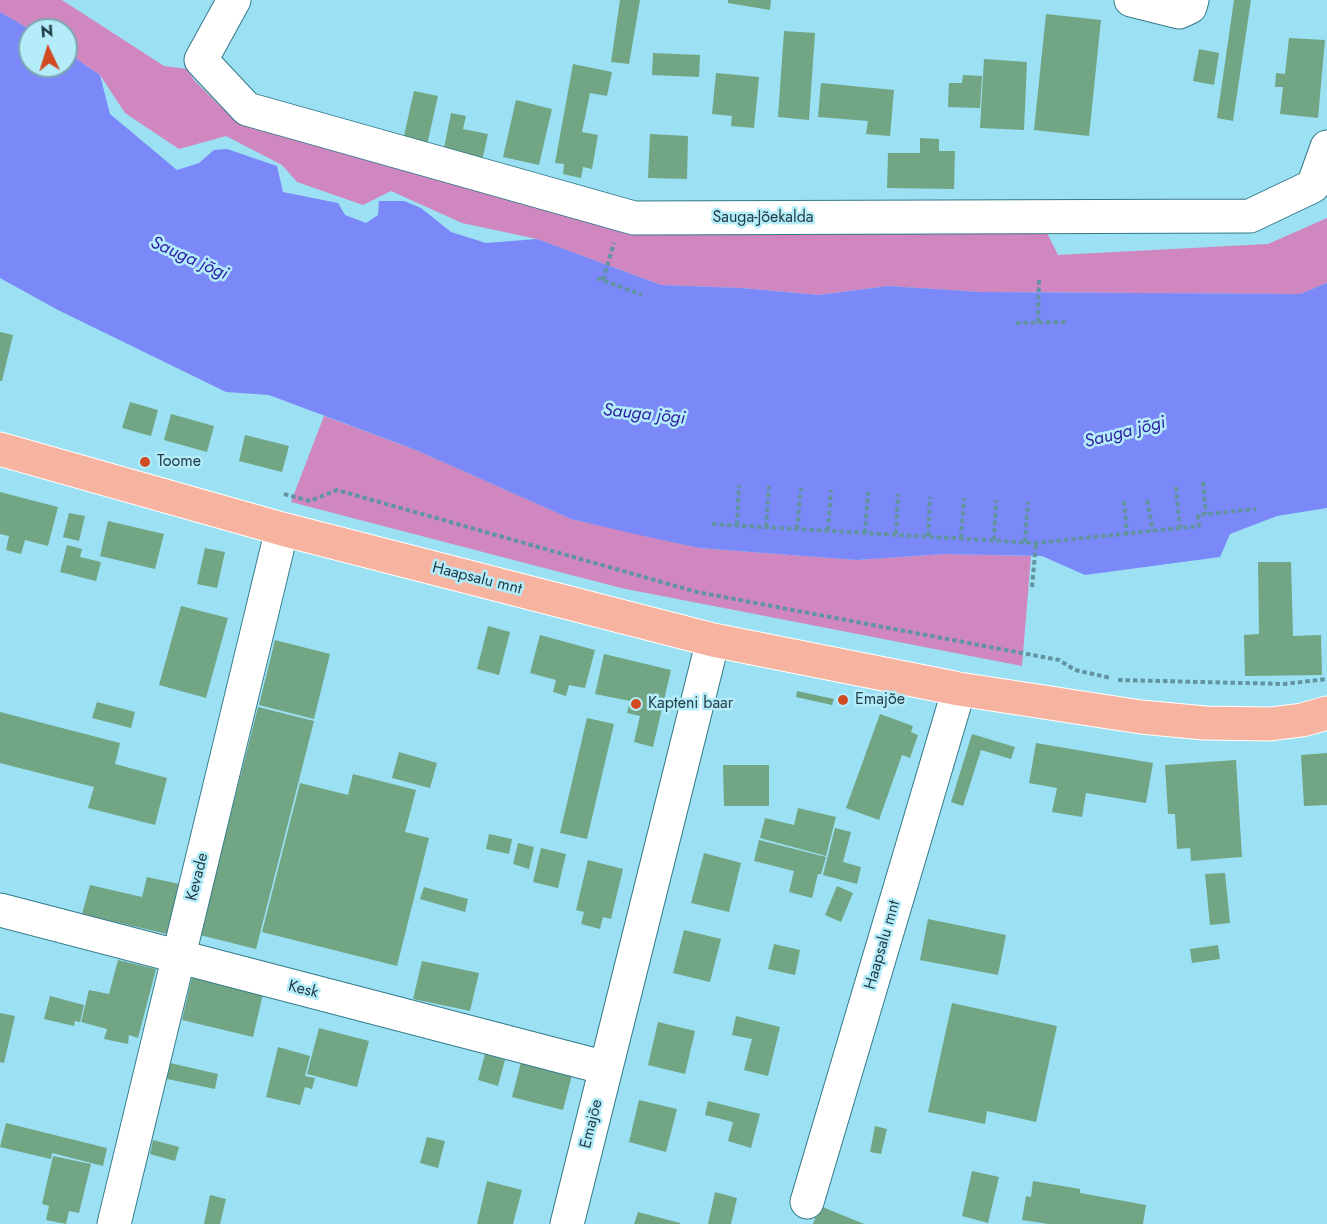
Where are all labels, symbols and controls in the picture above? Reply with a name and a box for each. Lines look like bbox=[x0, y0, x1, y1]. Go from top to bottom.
north arrow bbox=[18, 18, 78, 78]
text: N bbox=[40, 20, 54, 43]
street label: Sauga-Jõekalda bbox=[712, 208, 814, 228]
water label: Sauga jõgi bbox=[147, 232, 231, 286]
water label: Sauga jõgi bbox=[602, 400, 686, 430]
water label: Sauga jõgi bbox=[1082, 413, 1168, 453]
place label: Toome bbox=[157, 452, 201, 472]
marker: Toome bbox=[138, 455, 152, 469]
street label: Haapsalu mnt bbox=[430, 559, 524, 599]
place label: Emajõe bbox=[855, 690, 905, 710]
marker: Emajõe bbox=[836, 693, 850, 707]
place label: Kapteni baar bbox=[648, 694, 733, 714]
marker: Kapteni baar bbox=[629, 697, 643, 711]
street label: Kevade bbox=[183, 851, 213, 903]
street label: Haapsalu mnt bbox=[861, 898, 905, 992]
street label: Kesk bbox=[286, 977, 320, 1003]
street label: Emajõe bbox=[577, 1097, 607, 1151]

